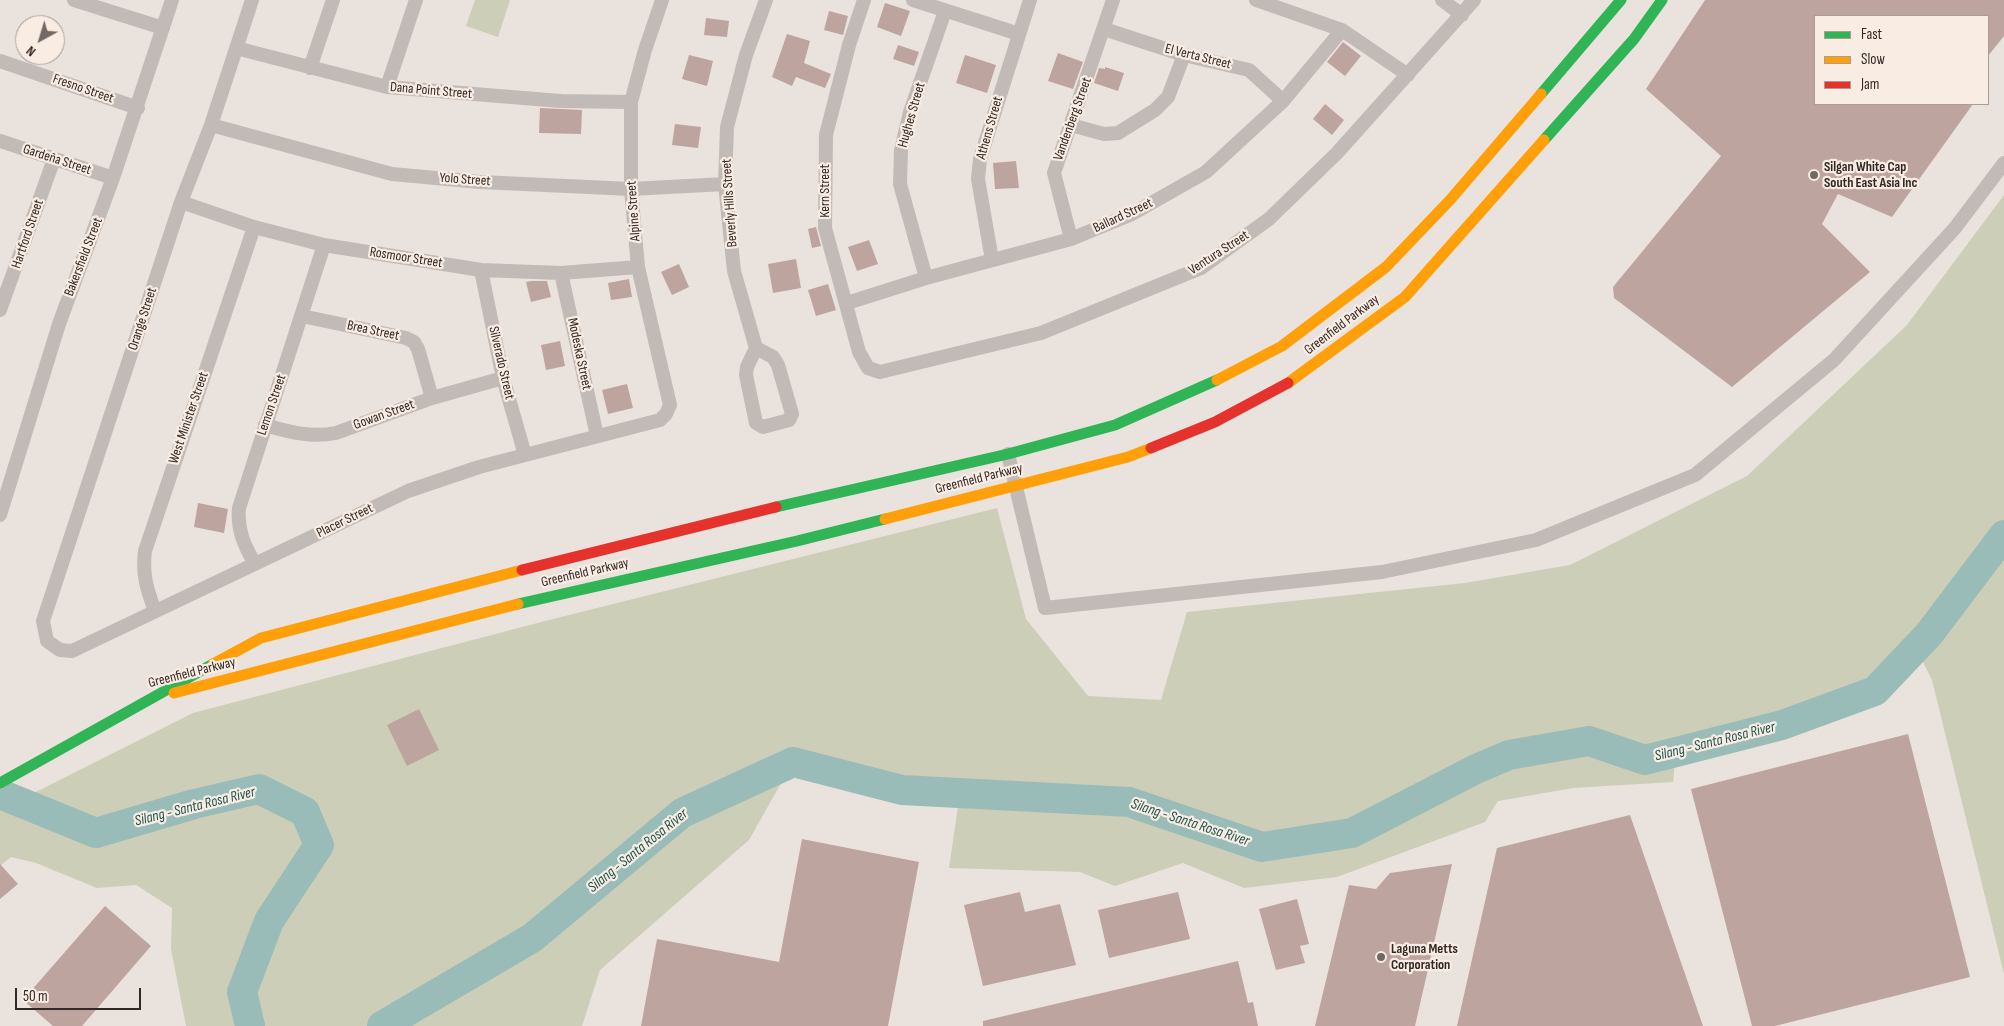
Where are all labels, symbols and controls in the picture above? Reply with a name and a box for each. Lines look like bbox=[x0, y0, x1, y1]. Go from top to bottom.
north arrow bbox=[15, 15, 65, 65]
legend bbox=[1814, 15, 1989, 105]
text: Fast bbox=[1861, 25, 1882, 44]
street label: El Verta Street bbox=[1163, 41, 1233, 73]
text: N bbox=[23, 42, 39, 60]
text: Slow bbox=[1861, 50, 1885, 69]
street label: Fresno Street bbox=[50, 71, 116, 107]
street label: Vandenberg Street bbox=[1050, 75, 1096, 163]
text: Jam bbox=[1861, 75, 1879, 94]
street label: Dana Point Street bbox=[389, 79, 473, 103]
street label: Hughes Street bbox=[895, 81, 929, 149]
street label: Athens Street bbox=[973, 95, 1007, 161]
street label: Gardeña Street bbox=[21, 141, 93, 179]
street label: Beverly Hills Street bbox=[719, 158, 741, 248]
place label: Silgan White Cap South East Asia Inc bbox=[1824, 159, 1917, 192]
street label: Kern Street bbox=[817, 164, 833, 218]
marker: Silgan White Cap South East Asia Inc bbox=[1808, 169, 1820, 181]
street label: Yolo Street bbox=[439, 170, 491, 190]
street label: Alpine Street bbox=[624, 180, 644, 242]
street label: Ballard Street bbox=[1091, 195, 1155, 237]
street label: Hartford Street bbox=[8, 197, 48, 271]
street label: Bakersfield Street bbox=[61, 215, 107, 299]
street label: Ventura Street bbox=[1186, 227, 1252, 279]
street label: Rosmoor Street bbox=[368, 244, 444, 272]
street label: Orange Street bbox=[125, 285, 161, 353]
street label: Greenfield Parkway bbox=[1301, 291, 1383, 359]
street label: Modeska Street bbox=[563, 316, 595, 392]
street label: Brea Street bbox=[345, 317, 401, 345]
street label: Silverado Street bbox=[484, 325, 518, 401]
street label: West Minister Street bbox=[165, 370, 213, 466]
street label: Lemon Street bbox=[254, 372, 290, 438]
street label: Gowan Street bbox=[351, 396, 417, 434]
street label: Greenfield Parkway bbox=[934, 460, 1024, 498]
street label: Placer Street bbox=[314, 500, 376, 542]
street label: Greenfield Parkway bbox=[540, 555, 630, 591]
street label: Greenfield Parkway bbox=[147, 654, 237, 692]
water label: Silang - Santa Rosa River bbox=[1653, 718, 1777, 766]
water label: Silang - Santa Rosa River bbox=[133, 783, 257, 831]
water label: Silang - Santa Rosa River bbox=[1129, 795, 1251, 851]
water label: Silang - Santa Rosa River bbox=[584, 805, 692, 897]
place label: Laguna Metts Corporation bbox=[1391, 941, 1458, 974]
marker: Laguna Metts Corporation bbox=[1375, 951, 1387, 963]
scale bar bbox=[18, 978, 144, 1010]
text: 50 m bbox=[23, 987, 48, 1006]

